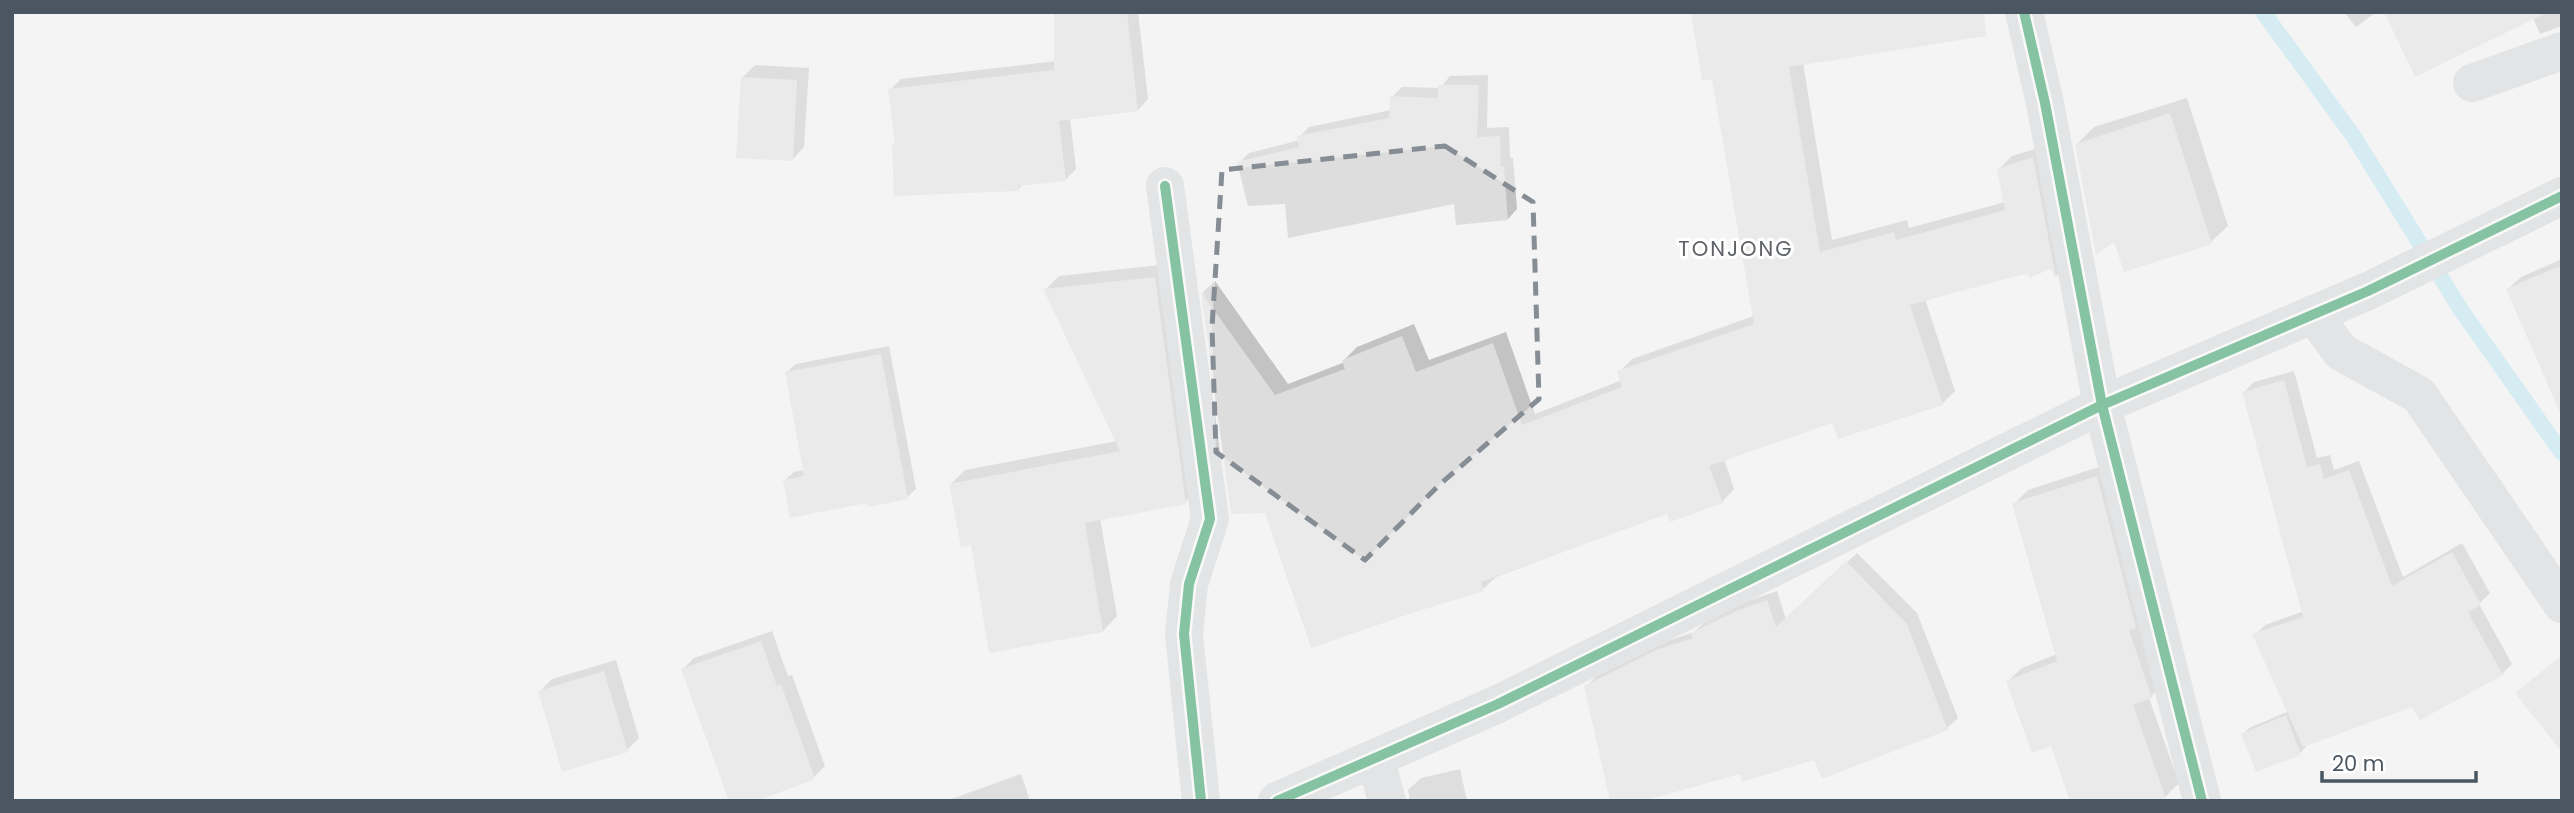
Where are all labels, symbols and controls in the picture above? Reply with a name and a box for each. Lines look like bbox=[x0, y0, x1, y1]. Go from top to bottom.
district label: TONJONG bbox=[1678, 234, 1794, 263]
scale bar bbox=[2322, 740, 2476, 784]
text: 20 m bbox=[2332, 749, 2385, 778]

